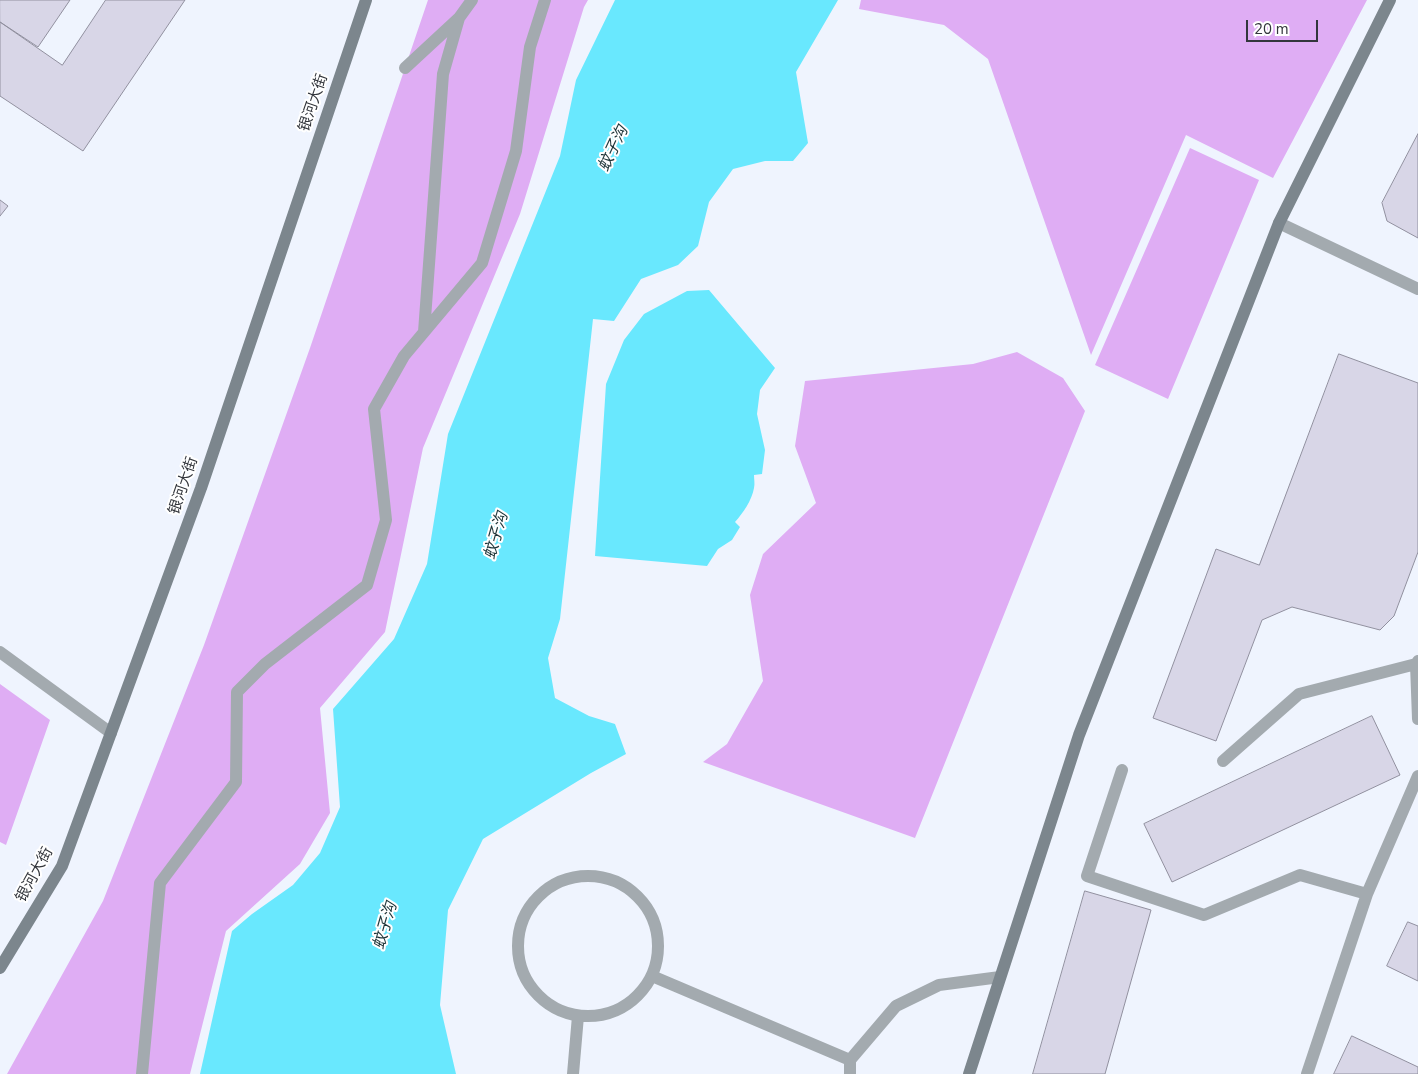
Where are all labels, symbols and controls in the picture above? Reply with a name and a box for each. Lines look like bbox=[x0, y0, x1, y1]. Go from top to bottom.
scale bar bbox=[1248, 10, 1320, 42]
text: 20 m bbox=[1254, 19, 1289, 39]
street label: 银河大街 bbox=[296, 72, 332, 134]
water label: 蚊子沟 bbox=[595, 123, 633, 175]
street label: 银河大街 bbox=[166, 455, 202, 517]
water label: 蚊子沟 bbox=[481, 510, 513, 562]
street label: 银河大街 bbox=[13, 844, 57, 906]
water label: 蚊子沟 bbox=[370, 900, 402, 952]

